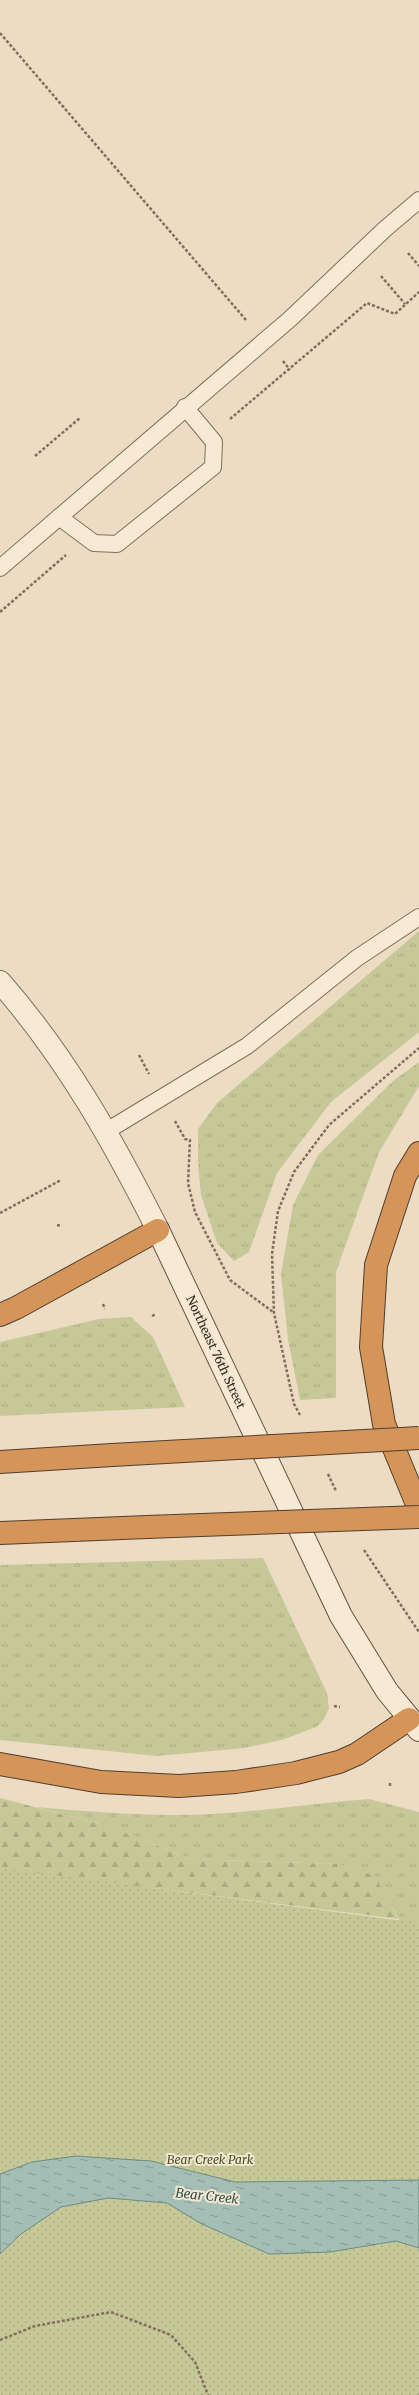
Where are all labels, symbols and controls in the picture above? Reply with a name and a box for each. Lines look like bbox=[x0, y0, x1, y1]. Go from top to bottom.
street label: Northeast 76th Street bbox=[183, 1293, 249, 1411]
park label: Bear Creek Park bbox=[167, 2152, 254, 2167]
water label: Bear Creek bbox=[175, 2184, 239, 2208]

